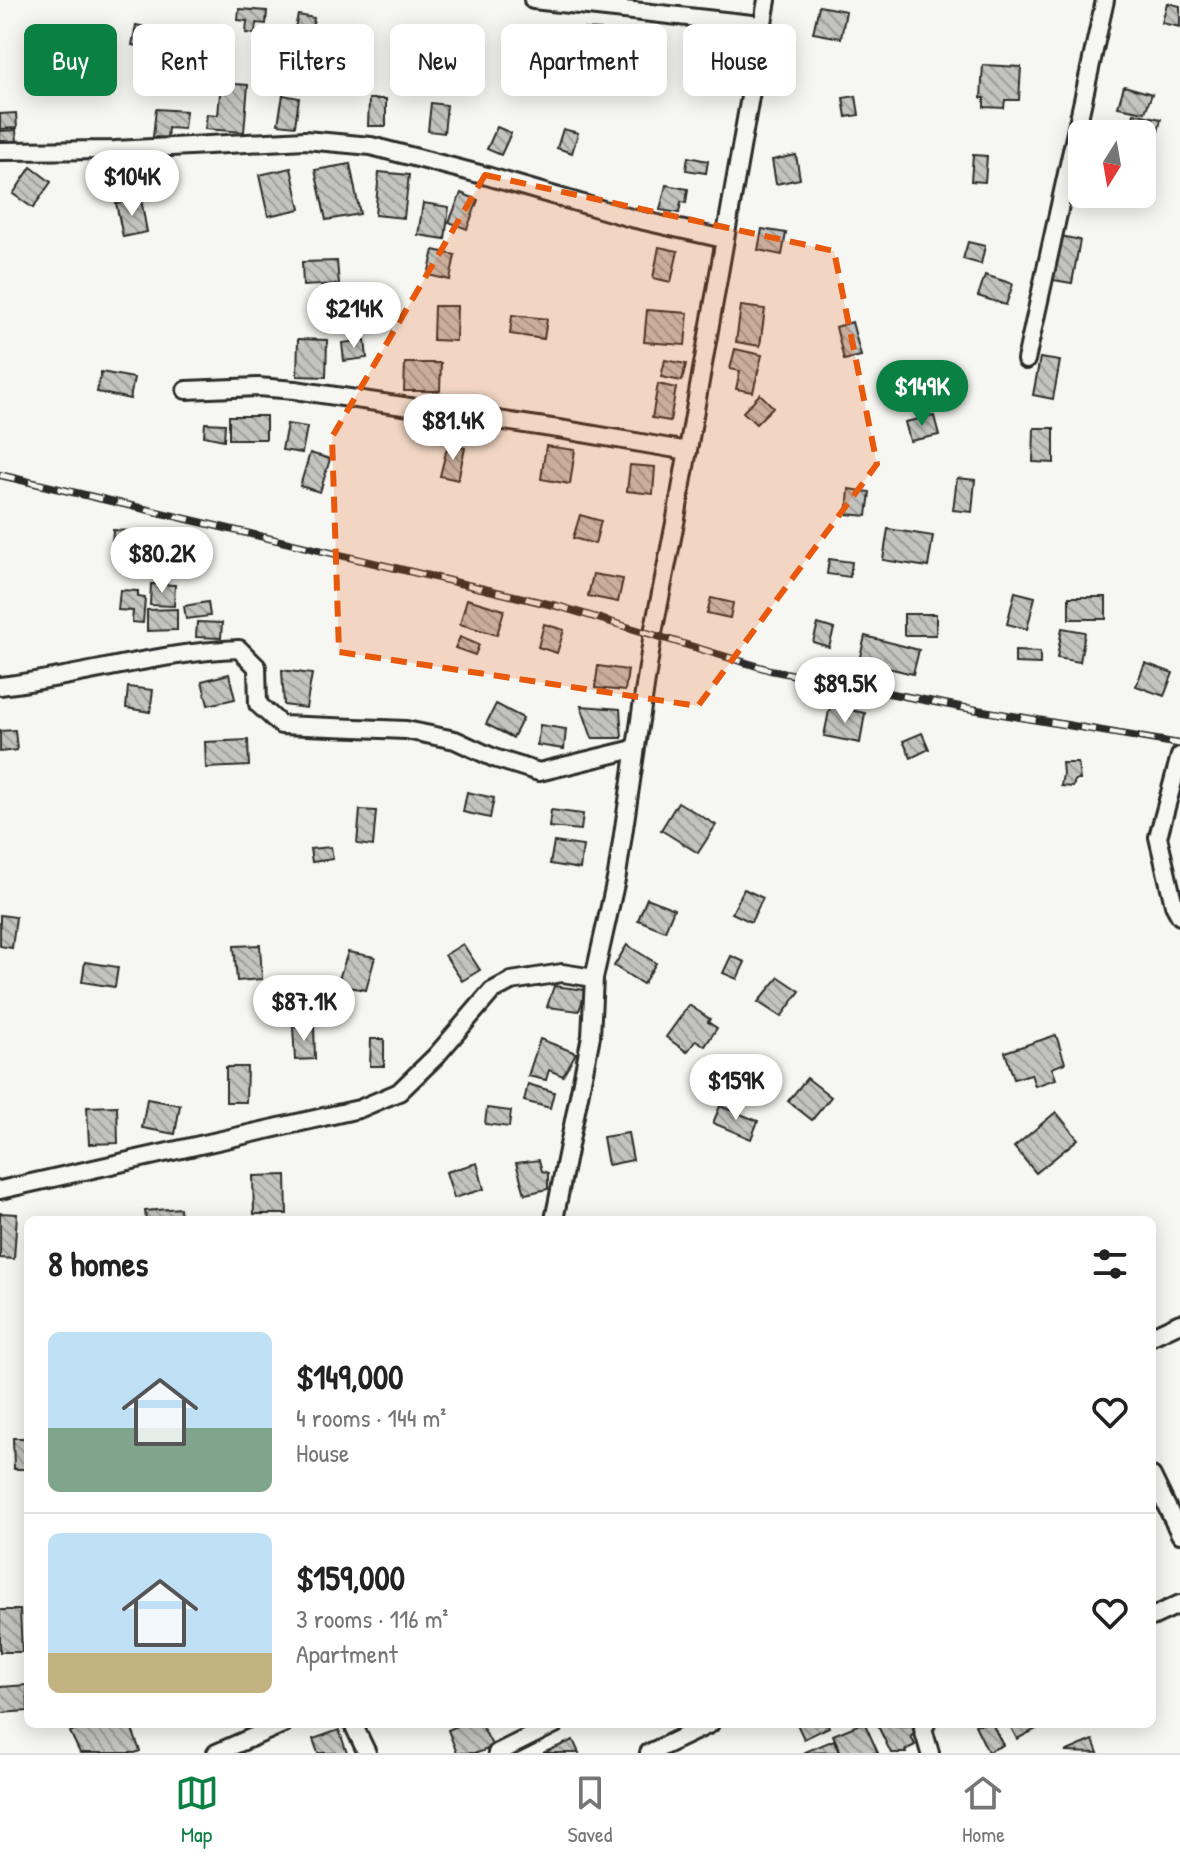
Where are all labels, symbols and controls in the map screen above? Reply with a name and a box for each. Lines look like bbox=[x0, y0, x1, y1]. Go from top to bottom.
chip: Buy bbox=[24, 24, 117, 96]
chip: Rent bbox=[133, 24, 235, 96]
chip: Filters bbox=[251, 24, 374, 96]
chip: New bbox=[390, 24, 485, 96]
chip: Apartment bbox=[501, 24, 667, 96]
chip: House bbox=[683, 24, 796, 96]
north arrow bbox=[1068, 120, 1156, 208]
map controls bbox=[1068, 120, 1156, 208]
pin: $104K bbox=[76, 150, 188, 218]
text: $104K bbox=[103, 158, 161, 193]
pin: $214K bbox=[298, 282, 410, 350]
text: $214K bbox=[325, 290, 383, 325]
pin: $149K bbox=[866, 360, 978, 428]
text: $149K bbox=[894, 368, 950, 403]
pin: $81.4K bbox=[388, 394, 518, 462]
text: $81.4K bbox=[422, 402, 484, 437]
pin: $80.2K bbox=[97, 527, 227, 595]
text: $80.2K bbox=[128, 535, 196, 570]
pin: $89.5K bbox=[780, 657, 910, 725]
text: $89.5K bbox=[813, 665, 877, 700]
pin: $87.1K bbox=[239, 975, 369, 1043]
text: $87.1K bbox=[271, 983, 337, 1018]
pin: $159K bbox=[680, 1054, 792, 1122]
text: $159K bbox=[708, 1062, 764, 1097]
text: 8 homes bbox=[48, 1241, 148, 1287]
icon: filters bbox=[1088, 1242, 1132, 1286]
text: $149,000 bbox=[296, 1354, 403, 1400]
icon: home bbox=[112, 1364, 208, 1460]
icon: heart bbox=[1088, 1390, 1132, 1434]
text: 4 rooms · 144 m² bbox=[296, 1400, 446, 1435]
text: House bbox=[296, 1435, 349, 1470]
text: $159,000 bbox=[296, 1555, 405, 1601]
icon: home bbox=[112, 1565, 208, 1661]
icon: heart bbox=[1088, 1591, 1132, 1635]
text: 3 rooms · 116 m² bbox=[296, 1601, 448, 1636]
text: Apartment bbox=[296, 1636, 398, 1671]
tab: Map bbox=[175, 1771, 219, 1849]
tab: Saved bbox=[568, 1771, 612, 1849]
tab: Home bbox=[961, 1771, 1005, 1849]

